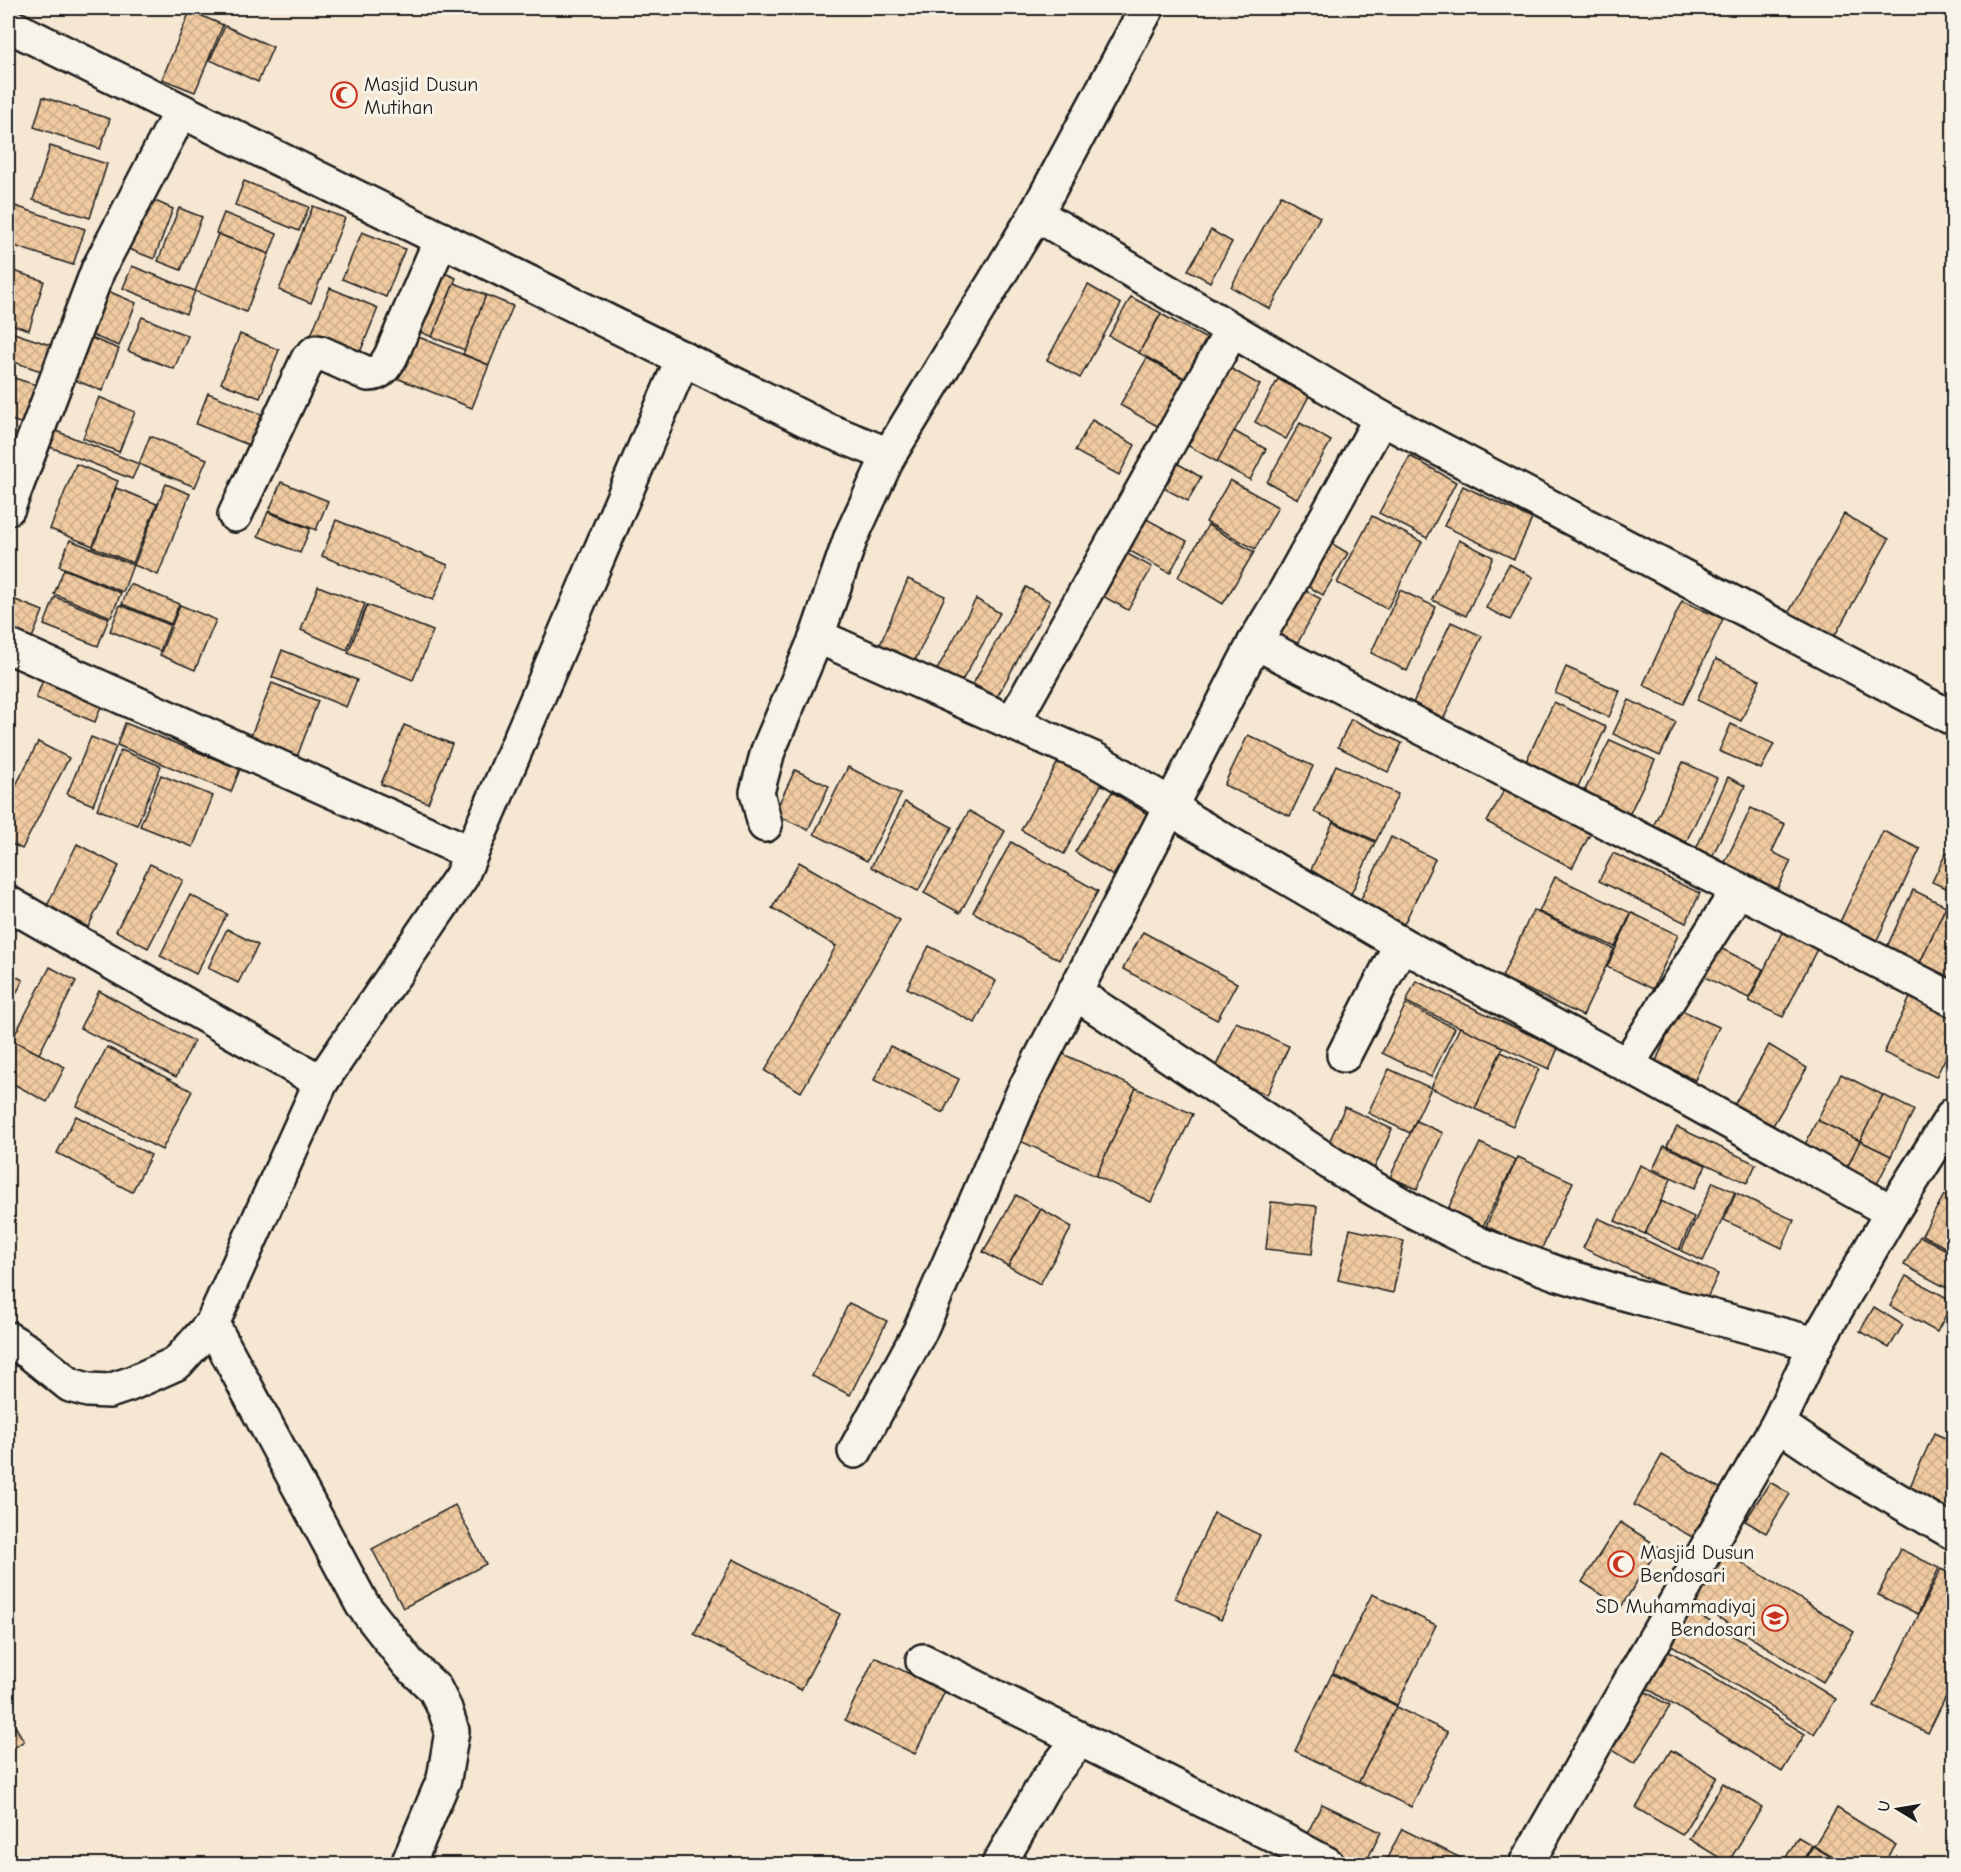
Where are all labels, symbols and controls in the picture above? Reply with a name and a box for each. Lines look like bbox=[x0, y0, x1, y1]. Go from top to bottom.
place label: Masjid Dusun Mutihan bbox=[364, 73, 478, 119]
mosque icon: Masjid Dusun Mutihan bbox=[329, 80, 359, 110]
place label: Masjid Dusun Bendosari bbox=[1640, 1541, 1754, 1587]
mosque icon: Masjid Dusun Bendosari bbox=[1606, 1549, 1636, 1579]
place label: SD Muhammadiyaj Bendosari bbox=[1595, 1595, 1756, 1641]
school or university icon: SD Muhammadiyaj Bendosari bbox=[1760, 1603, 1790, 1633]
north arrow bbox=[1868, 1779, 1928, 1839]
text: U bbox=[1874, 1799, 1894, 1813]

